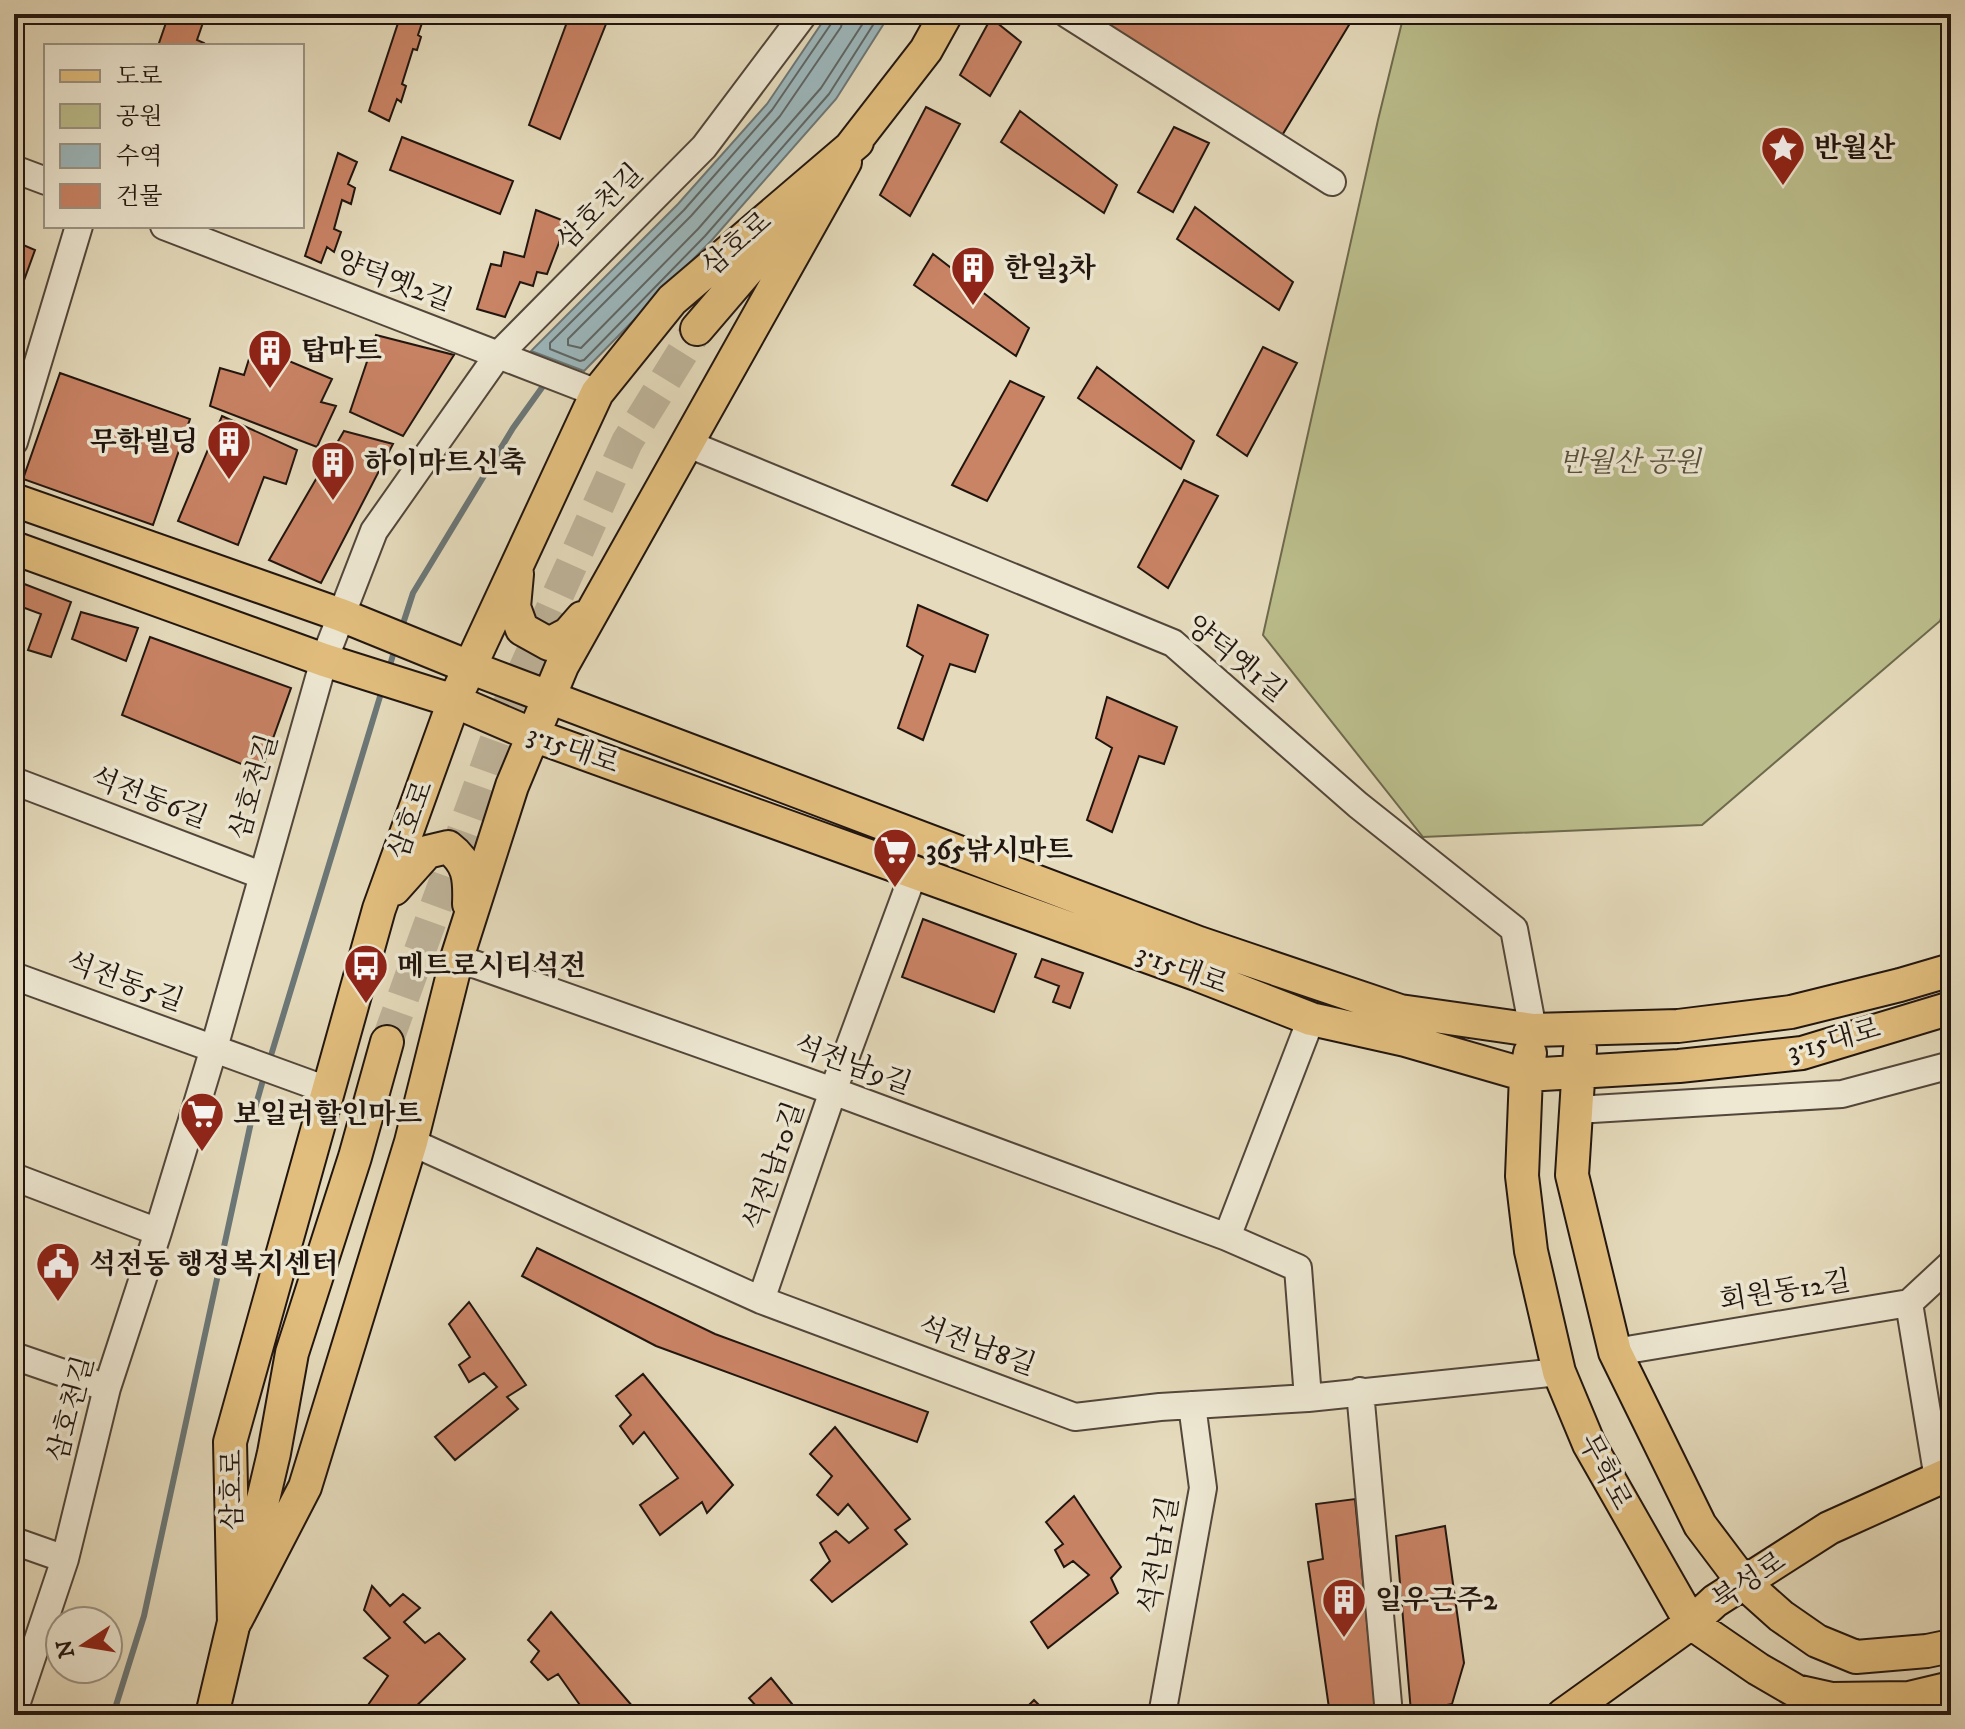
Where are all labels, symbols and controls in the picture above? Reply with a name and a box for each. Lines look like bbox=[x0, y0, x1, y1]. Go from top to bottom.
legend bbox=[44, 44, 304, 228]
text: 도로 bbox=[116, 62, 162, 92]
text: 공원 bbox=[116, 102, 162, 132]
place icon: 반월산 bbox=[1759, 124, 1807, 187]
place label: 반월산 bbox=[1814, 131, 1896, 166]
text: 수역 bbox=[116, 142, 162, 172]
street label: 삼호천길 bbox=[549, 156, 651, 258]
text: 건물 bbox=[116, 182, 162, 212]
street label: 삼호로 bbox=[695, 204, 779, 284]
street label: 양덕옛2길 bbox=[331, 243, 457, 319]
building icon: 한일3차 bbox=[949, 244, 997, 307]
place label: 한일3차 bbox=[1004, 251, 1097, 286]
building icon: 탑마트 bbox=[246, 327, 294, 390]
place label: 탑마트 bbox=[301, 334, 382, 369]
building icon: 무학빌딩 bbox=[205, 418, 253, 481]
place label: 무학빌딩 bbox=[90, 425, 198, 460]
building icon: 하이마트신축 bbox=[309, 439, 357, 502]
park label: 반월산 공원 bbox=[1559, 445, 1703, 480]
place label: 하이마트신축 bbox=[364, 446, 526, 481]
street label: 양덕옛1길 bbox=[1179, 608, 1293, 710]
street label: 3·15대로 bbox=[522, 716, 624, 782]
street label: 삼호천길 bbox=[222, 730, 286, 844]
street label: 석전동6길 bbox=[85, 760, 213, 836]
street label: 삼호로 bbox=[381, 776, 441, 864]
supermarket icon: 365낚시마트 bbox=[871, 826, 919, 889]
place label: 365낚시마트 bbox=[926, 833, 1073, 868]
street label: 3·15대로 bbox=[1131, 936, 1233, 1002]
bus stop icon: 메트로시티석전 bbox=[342, 942, 390, 1005]
street label: 석전동5길 bbox=[62, 945, 188, 1019]
place label: 메트로시티석전 bbox=[397, 949, 586, 984]
street label: 3·15대로 bbox=[1783, 1011, 1885, 1069]
street label: 석전남9길 bbox=[790, 1028, 916, 1102]
supermarket icon: 보일러할인마트 bbox=[178, 1090, 226, 1153]
place label: 보일러할인마트 bbox=[233, 1097, 422, 1132]
street label: 석전남10길 bbox=[736, 1097, 812, 1235]
public building icon: 석전동 행정복지센터 bbox=[34, 1240, 82, 1303]
place label: 석전동 행정복지센터 bbox=[89, 1247, 338, 1282]
street label: 회원동12길 bbox=[1717, 1263, 1853, 1319]
street label: 석전남8길 bbox=[914, 1309, 1040, 1383]
street label: 삼호천길 bbox=[40, 1352, 102, 1466]
street label: 무학로 bbox=[1570, 1428, 1640, 1516]
street label: 삼호로 bbox=[215, 1449, 250, 1531]
street label: 석전남1길 bbox=[1131, 1494, 1187, 1616]
street label: 북성로 bbox=[1706, 1544, 1792, 1618]
building icon: 일우근주2 bbox=[1320, 1576, 1368, 1639]
place label: 일우근주2 bbox=[1375, 1583, 1497, 1618]
north arrow bbox=[44, 1605, 124, 1685]
text: N bbox=[51, 1637, 81, 1660]

